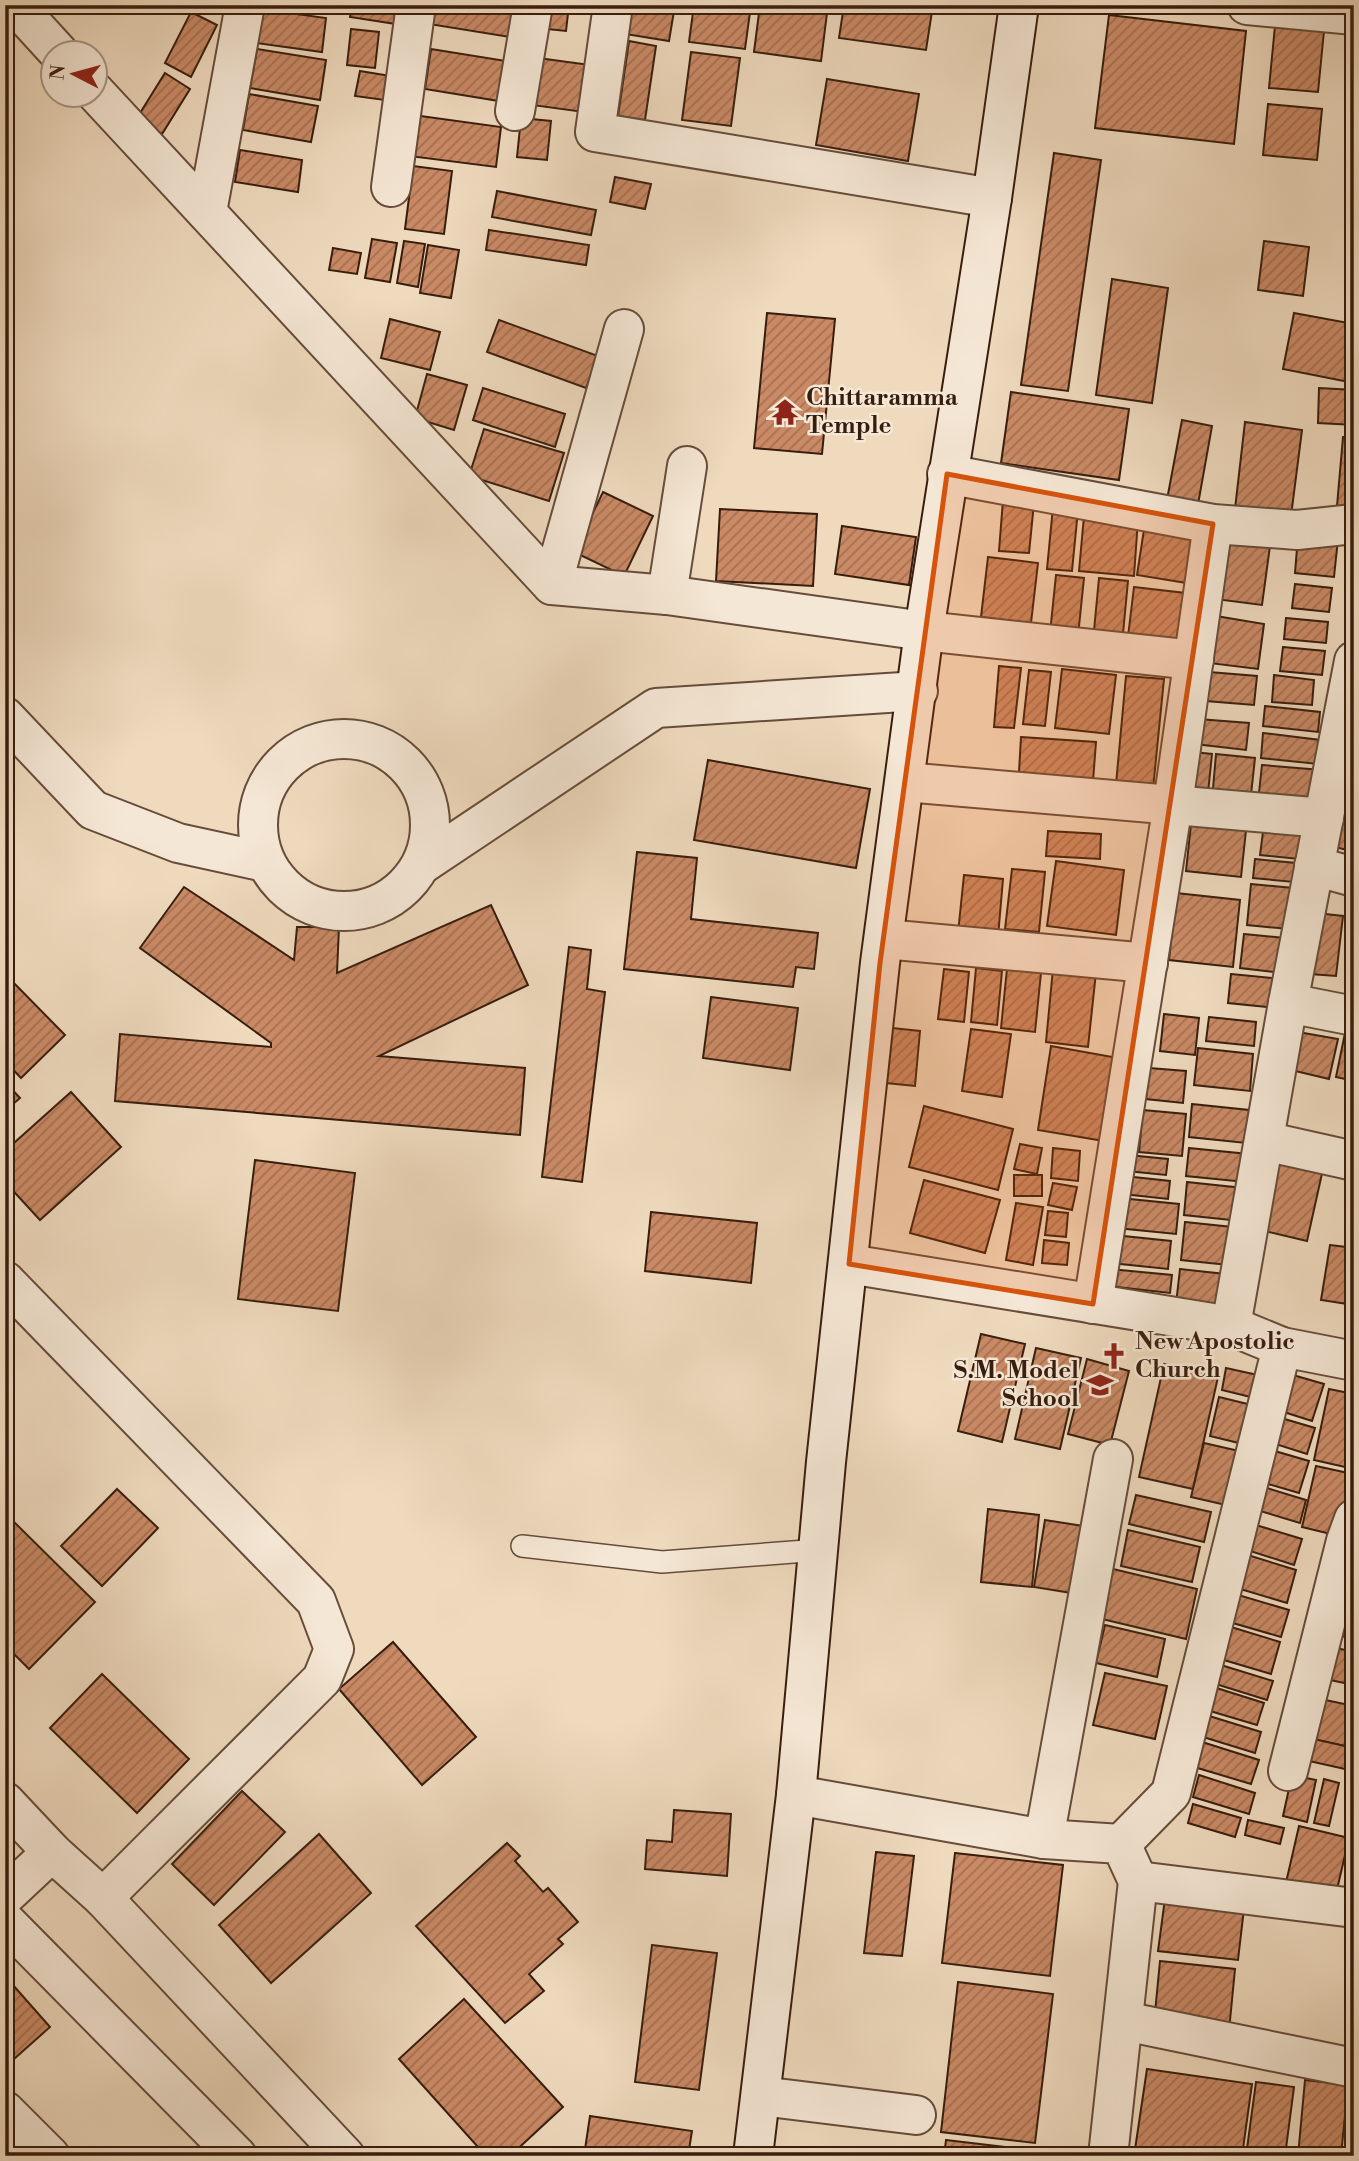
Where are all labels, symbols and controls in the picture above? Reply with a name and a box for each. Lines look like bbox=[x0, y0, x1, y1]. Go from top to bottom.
north arrow bbox=[38, 38, 108, 108]
text: N bbox=[45, 64, 71, 81]
place label: Chittaramma Temple bbox=[806, 383, 959, 441]
temple icon: Chittaramma Temple bbox=[770, 397, 800, 427]
place label: New Apostolic Church bbox=[1135, 1327, 1295, 1385]
church icon: New Apostolic Church bbox=[1099, 1341, 1129, 1371]
place label: S.M. Model School bbox=[954, 1356, 1079, 1414]
school or university icon: S.M. Model School bbox=[1085, 1370, 1115, 1400]

